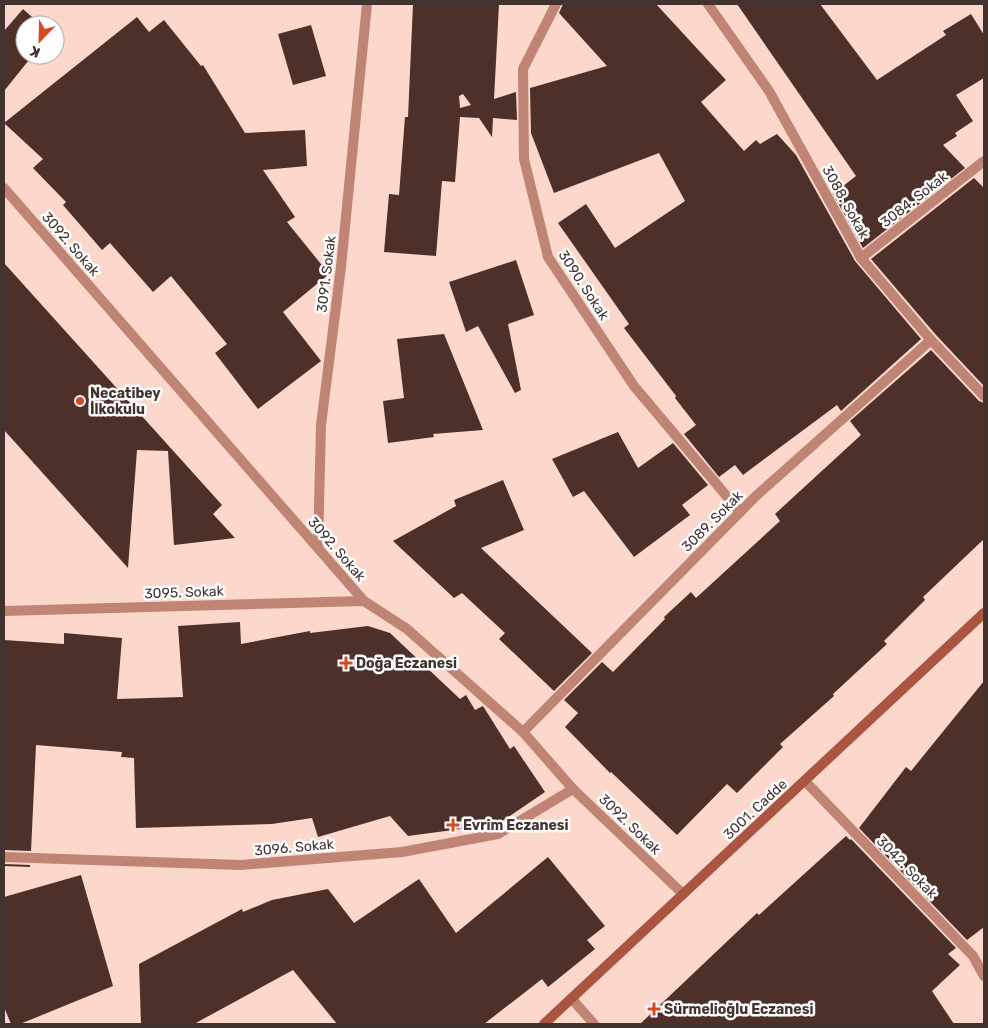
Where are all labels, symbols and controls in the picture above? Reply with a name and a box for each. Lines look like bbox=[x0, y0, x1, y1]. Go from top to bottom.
north arrow bbox=[15, 15, 65, 65]
text: K bbox=[27, 42, 43, 61]
street label: 3088. Sokak bbox=[819, 163, 873, 242]
street label: 3084. Sokak bbox=[877, 167, 952, 231]
street label: 3092. Sokak bbox=[38, 209, 104, 281]
street label: 3091. Sokak bbox=[313, 234, 340, 313]
street label: 3090. Sokak bbox=[555, 247, 613, 324]
place label: Necatibey İlkokulu bbox=[90, 385, 161, 418]
marker: Necatibey İlkokulu bbox=[74, 395, 86, 407]
street label: 3089. Sokak bbox=[678, 487, 747, 555]
street label: 3092. Sokak bbox=[304, 514, 370, 586]
street label: 3095. Sokak bbox=[144, 583, 225, 602]
place label: Doğa Eczanesi bbox=[356, 655, 457, 672]
marker: Doğa Eczanesi bbox=[340, 657, 352, 669]
street label: 3001. Cadde bbox=[720, 776, 791, 843]
street label: 3092. Sokak bbox=[595, 791, 665, 859]
place label: Evrim Eczanesi bbox=[463, 817, 569, 834]
marker: Evrim Eczanesi bbox=[447, 819, 459, 831]
street label: 3042. Sokak bbox=[873, 833, 941, 903]
street label: 3096. Sokak bbox=[254, 835, 335, 859]
place label: Sürmelioğlu Eczanesi bbox=[664, 1001, 813, 1018]
marker: Sürmelioğlu Eczanesi bbox=[648, 1003, 660, 1015]

